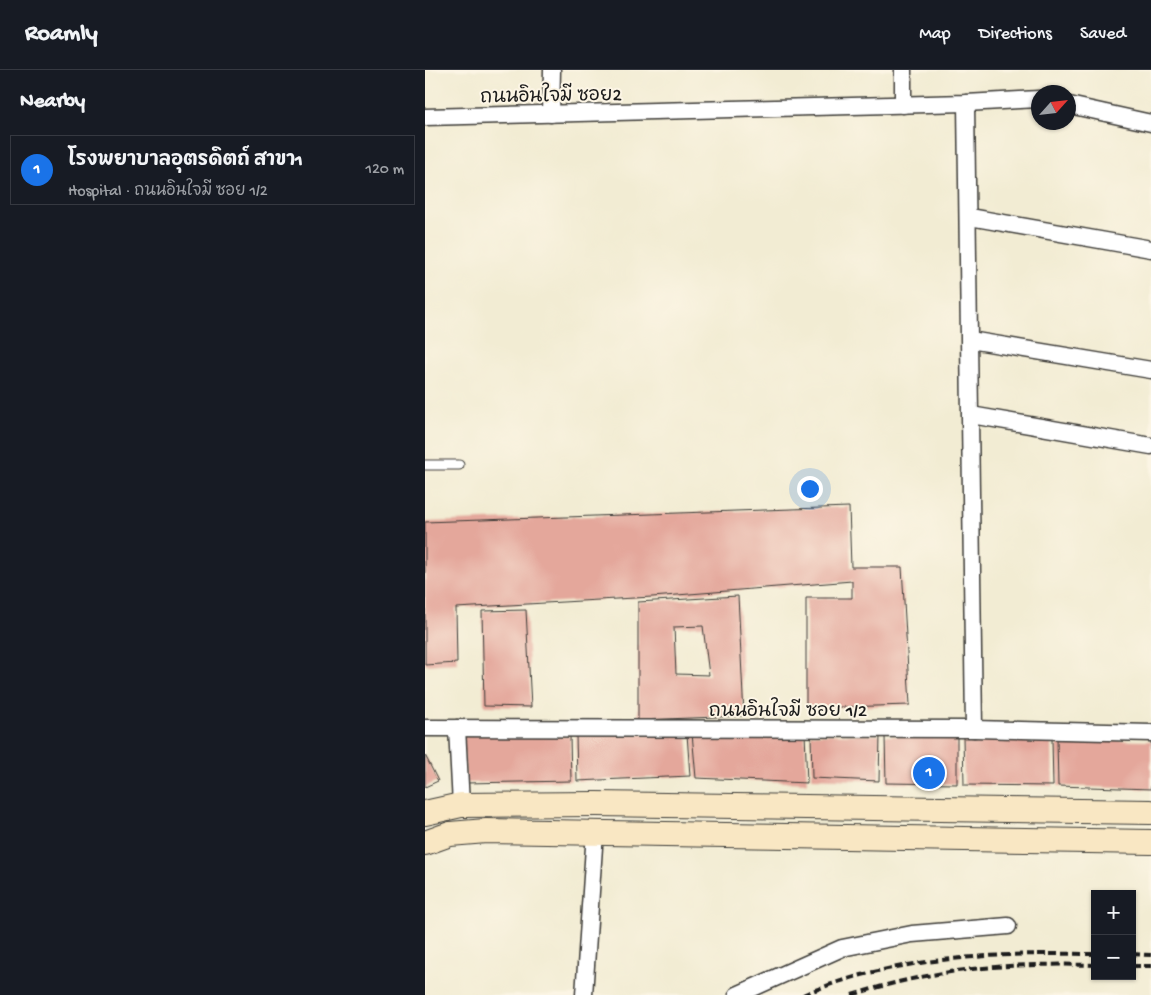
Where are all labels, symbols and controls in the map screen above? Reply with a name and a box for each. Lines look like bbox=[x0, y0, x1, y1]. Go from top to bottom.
text: Roamly bbox=[25, 20, 98, 49]
text: Map bbox=[919, 24, 951, 45]
text: Directions bbox=[979, 24, 1052, 45]
text: Saved bbox=[1080, 24, 1126, 45]
street label: ถนนอินใจมี ซอย2 bbox=[480, 81, 622, 110]
north arrow bbox=[1031, 85, 1076, 130]
text: Nearby bbox=[20, 90, 85, 115]
text: โรงพยาบาลอุตรดิตถ์ สาขา1 bbox=[68, 150, 303, 173]
text: 1 bbox=[34, 161, 40, 180]
text: 120 m bbox=[365, 161, 404, 180]
text: Hospital · ถนนอินใจมี ซอย 1/2 bbox=[68, 183, 268, 202]
your location bbox=[797, 476, 823, 502]
street label: ถนนอินใจมี ซอย 1/2 bbox=[709, 697, 867, 724]
pin: 1 bbox=[913, 754, 945, 792]
map controls bbox=[1091, 890, 1136, 980]
button: + bbox=[1091, 890, 1136, 935]
button: − bbox=[1091, 935, 1136, 980]

